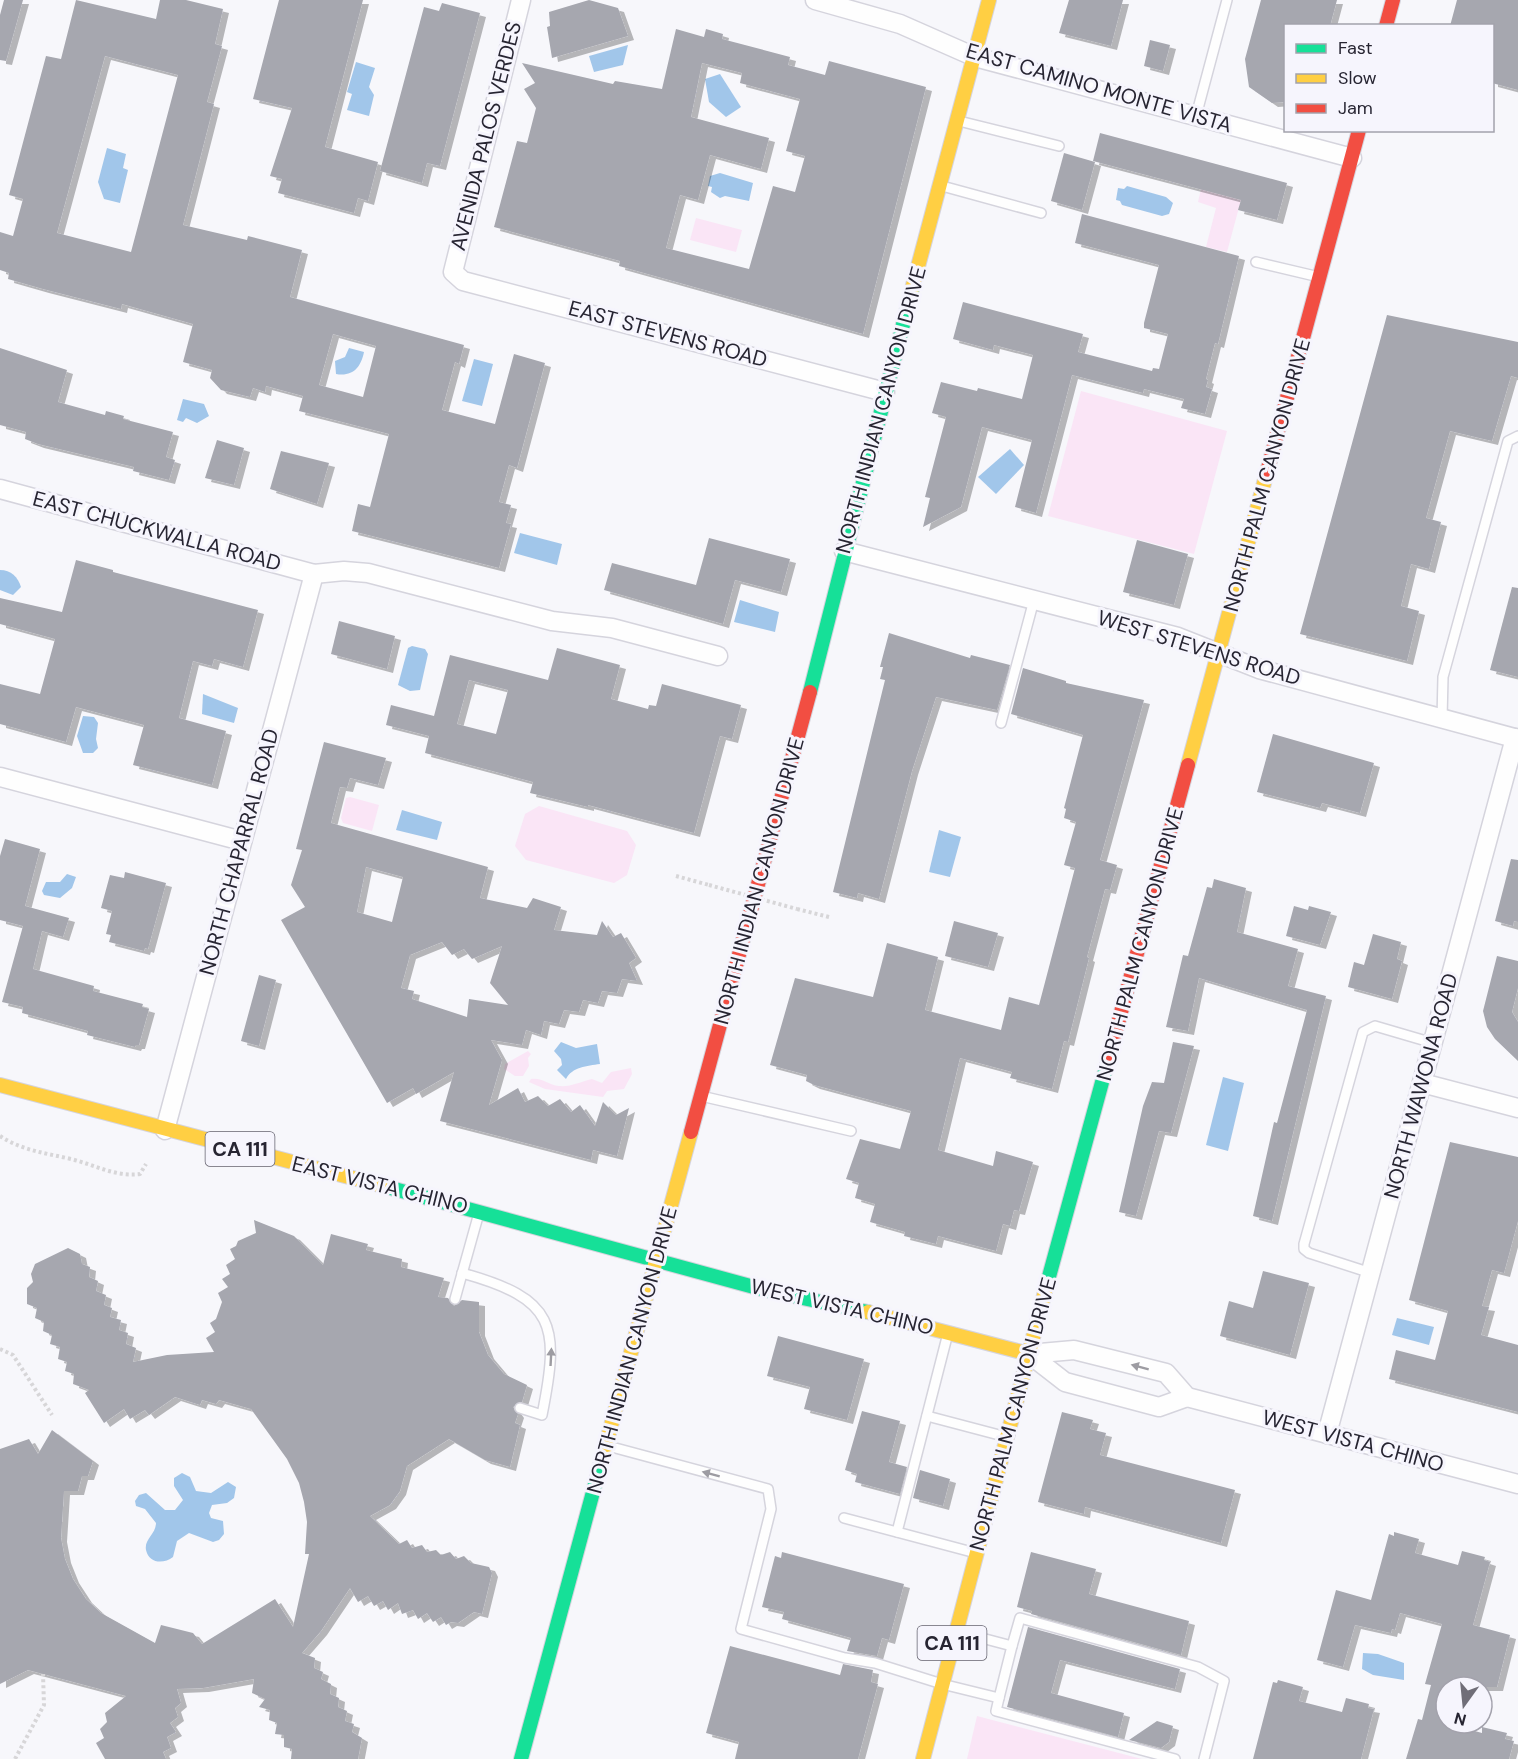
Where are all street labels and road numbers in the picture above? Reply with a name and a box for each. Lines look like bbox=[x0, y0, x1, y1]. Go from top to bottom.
street label: AVENIDA PALOS VERDES bbox=[444, 19, 528, 253]
street label: EAST CAMINO MONTE VISTA bbox=[963, 37, 1235, 139]
street label: NORTH INDIAN CANYON DRIVE bbox=[829, 263, 933, 557]
street label: EAST STEVENS ROAD bbox=[565, 294, 771, 374]
street label: NORTH PALM CANYON DRIVE bbox=[1217, 335, 1317, 615]
street label: EAST CHUCKWALLA ROAD bbox=[30, 484, 284, 578]
street label: WEST STEVENS ROAD bbox=[1094, 604, 1304, 692]
street label: NORTH CHAPARRAL ROAD bbox=[193, 726, 285, 978]
street label: NORTH INDIAN CANYON DRIVE bbox=[707, 734, 811, 1028]
street label: NORTH PALM CANYON DRIVE bbox=[1090, 804, 1190, 1084]
street label: NORTH WAWONA ROAD bbox=[1377, 970, 1465, 1202]
road number: CA 111 bbox=[206, 1132, 274, 1166]
street label: EAST VISTA CHINO bbox=[289, 1150, 471, 1220]
street label: NORTH INDIAN CANYON DRIVE bbox=[580, 1203, 684, 1497]
street label: WEST VISTA CHINO bbox=[748, 1272, 936, 1342]
street label: NORTH PALM CANYON DRIVE bbox=[963, 1274, 1063, 1554]
street label: WEST VISTA CHINO bbox=[1259, 1403, 1447, 1479]
road number: CA 111 bbox=[918, 1626, 986, 1660]

